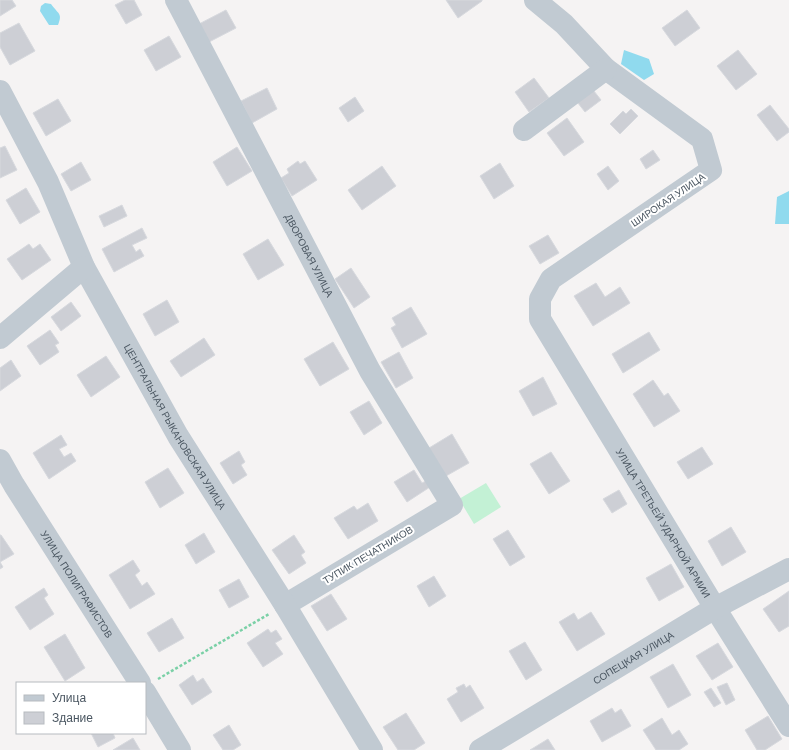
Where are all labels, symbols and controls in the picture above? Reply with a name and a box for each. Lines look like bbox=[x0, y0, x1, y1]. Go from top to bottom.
street label: ШИРОКАЯ УЛИЦА bbox=[629, 171, 707, 229]
street label: ДВОРОВАЯ УЛИЦА bbox=[283, 212, 336, 299]
street label: ЦЕНТРАЛЬНАЯ РЫКАНОВСКАЯ УЛИЦА bbox=[122, 342, 229, 512]
street label: УЛИЦА ТРЕТЬЕЙ УДАРНОЙ АРМИИ bbox=[614, 446, 713, 599]
street label: ТУПИК ПЕЧАТНИКОВ bbox=[321, 524, 415, 586]
street label: УЛИЦА ПОЛИГРАФИСТОВ bbox=[39, 528, 115, 640]
street label: СОПЕЦКАЯ УЛИЦА bbox=[591, 629, 676, 686]
legend bbox=[16, 682, 146, 734]
text: Улица bbox=[52, 691, 86, 705]
text: Здание bbox=[52, 711, 93, 725]

